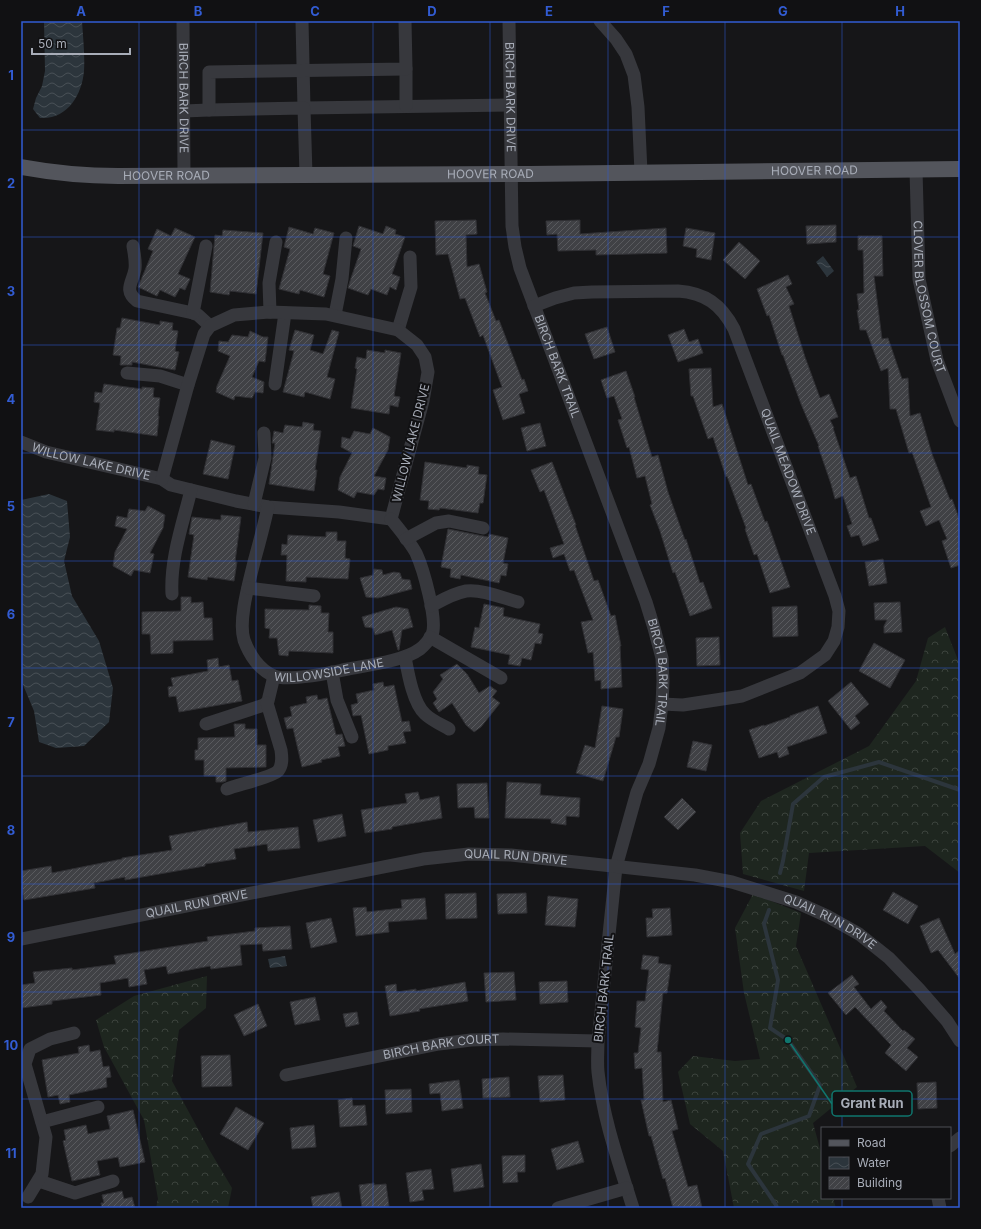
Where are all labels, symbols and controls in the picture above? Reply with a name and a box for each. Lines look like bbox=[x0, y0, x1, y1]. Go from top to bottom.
text: A bbox=[76, 3, 86, 19]
text: B bbox=[194, 3, 203, 19]
text: C bbox=[310, 3, 320, 19]
text: D bbox=[427, 3, 437, 19]
text: E bbox=[545, 3, 553, 19]
text: F bbox=[662, 3, 670, 19]
text: G bbox=[778, 3, 788, 19]
text: H bbox=[895, 3, 905, 19]
scale bar bbox=[32, 30, 130, 56]
text: 50 m bbox=[38, 36, 67, 51]
street label: BIRCH BARK DRIVE bbox=[502, 42, 519, 152]
street label: BIRCH BARK DRIVE bbox=[176, 43, 192, 153]
text: 1 bbox=[8, 67, 14, 83]
street label: HOOVER ROAD bbox=[771, 162, 858, 178]
street label: HOOVER ROAD bbox=[447, 166, 534, 181]
street label: HOOVER ROAD bbox=[123, 168, 210, 183]
text: 2 bbox=[7, 175, 15, 191]
street label: CLOVER BLOSSOM COURT bbox=[910, 220, 949, 375]
text: 3 bbox=[7, 283, 15, 299]
street label: BIRCH BARK TRAIL bbox=[531, 313, 584, 420]
street label: WILLOW LAKE DRIVE bbox=[389, 382, 432, 504]
text: 4 bbox=[7, 391, 16, 407]
street label: QUAIL MEADOW DRIVE bbox=[758, 406, 819, 537]
street label: WILLOW LAKE DRIVE bbox=[30, 439, 152, 483]
text: 5 bbox=[7, 498, 15, 514]
text: 6 bbox=[7, 606, 15, 622]
street label: BIRCH BARK TRAIL bbox=[645, 617, 671, 727]
street label: WILLOWSIDE LANE bbox=[273, 655, 385, 685]
text: 7 bbox=[7, 714, 15, 730]
text: 8 bbox=[7, 822, 15, 838]
street label: QUAIL RUN DRIVE bbox=[463, 846, 568, 868]
street label: QUAIL RUN DRIVE bbox=[144, 886, 249, 921]
street label: QUAIL RUN DRIVE bbox=[782, 891, 880, 952]
text: 9 bbox=[7, 929, 15, 945]
street label: BIRCH BARK TRAIL bbox=[590, 933, 617, 1043]
street label: BIRCH BARK COURT bbox=[382, 1031, 500, 1062]
text: 10 bbox=[4, 1037, 18, 1053]
callout: Grant Run bbox=[832, 1091, 912, 1116]
text: Grant Run bbox=[840, 1095, 904, 1111]
legend bbox=[821, 1127, 951, 1199]
text: Road bbox=[857, 1135, 886, 1150]
text: 11 bbox=[5, 1145, 17, 1161]
text: Water bbox=[857, 1155, 891, 1170]
text: Building bbox=[857, 1175, 902, 1190]

